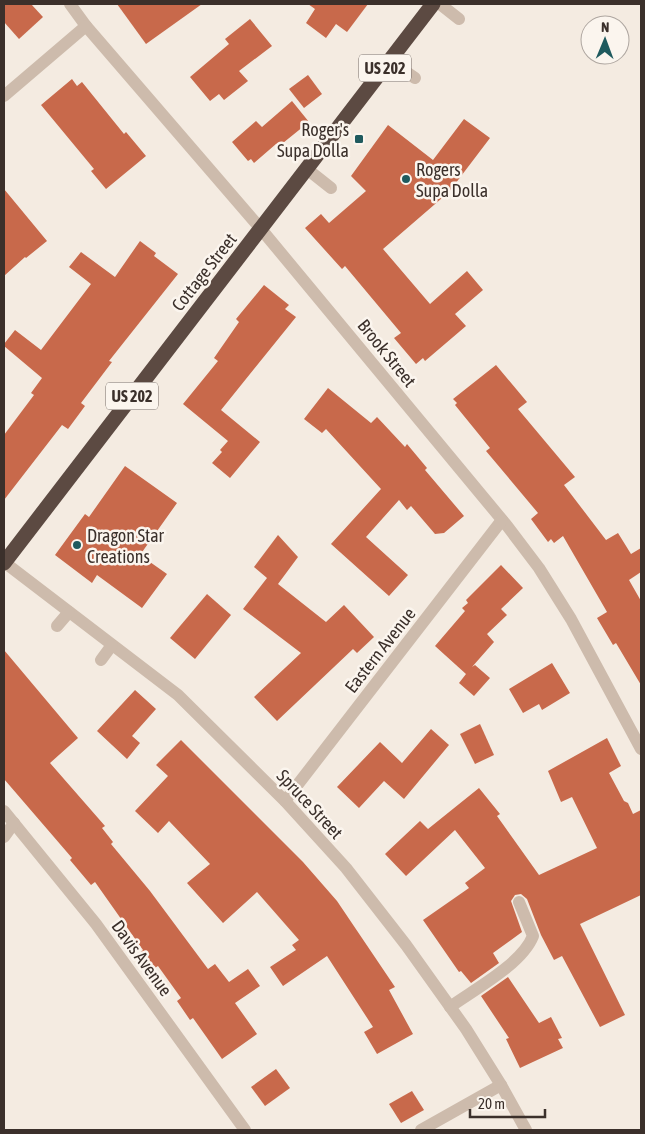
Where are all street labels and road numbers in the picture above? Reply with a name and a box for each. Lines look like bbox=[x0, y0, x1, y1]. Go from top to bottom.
road number: US 202 bbox=[359, 54, 411, 82]
street label: Cottage Street bbox=[167, 229, 241, 315]
street label: Brook Street bbox=[353, 315, 421, 391]
road number: US 202 bbox=[106, 382, 158, 410]
street label: Eastern Avenue bbox=[340, 603, 420, 697]
street label: Spruce Street bbox=[273, 765, 347, 843]
street label: Davis Avenue bbox=[107, 916, 177, 1000]

